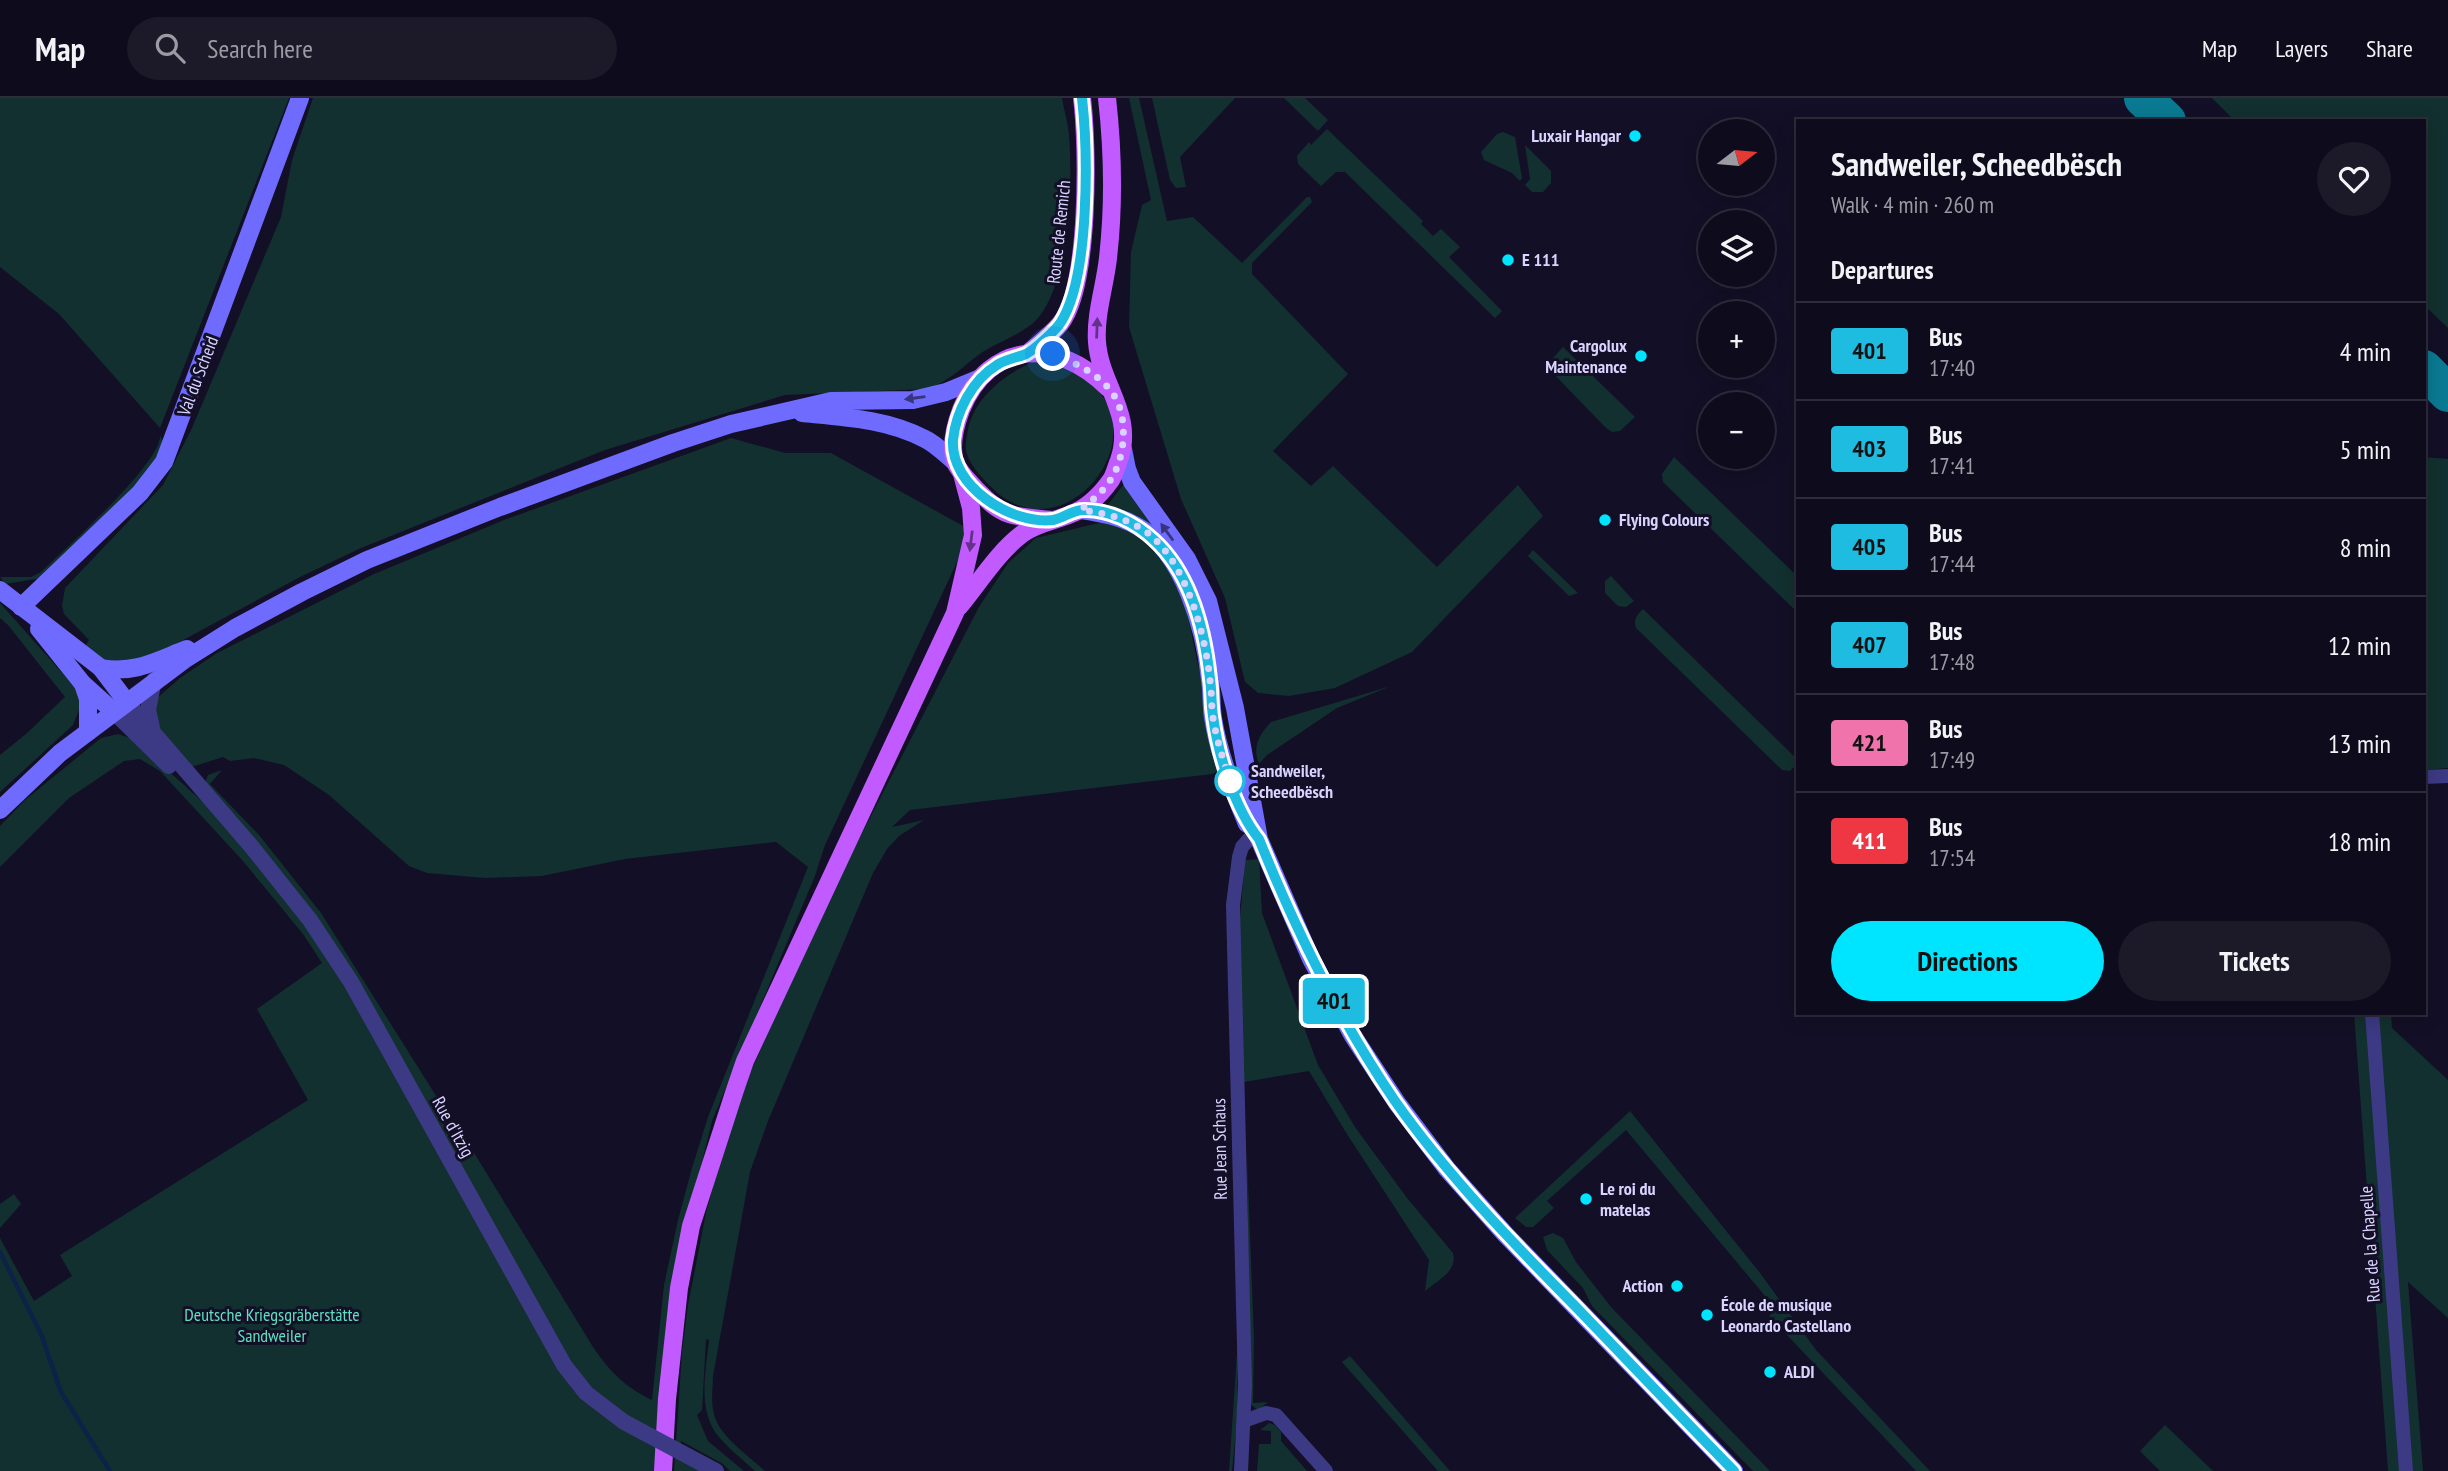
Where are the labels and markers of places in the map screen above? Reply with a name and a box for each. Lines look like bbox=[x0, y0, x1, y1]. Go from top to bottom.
place label: Luxair Hangar bbox=[1531, 124, 1622, 147]
marker: Luxair Hangar bbox=[1627, 128, 1643, 144]
place label: E 111 bbox=[1522, 248, 1559, 271]
marker: E 111 bbox=[1500, 252, 1516, 268]
place label: Cargolux Maintenance bbox=[1545, 334, 1627, 378]
marker: Cargolux Maintenance bbox=[1633, 348, 1649, 364]
place label: Flying Colours bbox=[1619, 508, 1709, 531]
marker: Flying Colours bbox=[1597, 512, 1613, 528]
place label: Sandweiler, Scheedbësch bbox=[1251, 759, 1333, 803]
marker: Sandweiler, Scheedbësch bbox=[1215, 766, 1245, 796]
place label: Le roi du matelas bbox=[1600, 1177, 1656, 1221]
marker: Le roi du matelas bbox=[1578, 1191, 1594, 1207]
place label: Action bbox=[1622, 1274, 1663, 1297]
marker: Action bbox=[1669, 1278, 1685, 1294]
place label: École de musique Leonardo Castellano bbox=[1721, 1293, 1851, 1337]
marker: École de musique Leonardo Castellano bbox=[1699, 1307, 1715, 1323]
place label: ALDI bbox=[1783, 1360, 1815, 1383]
marker: ALDI bbox=[1762, 1364, 1778, 1380]

